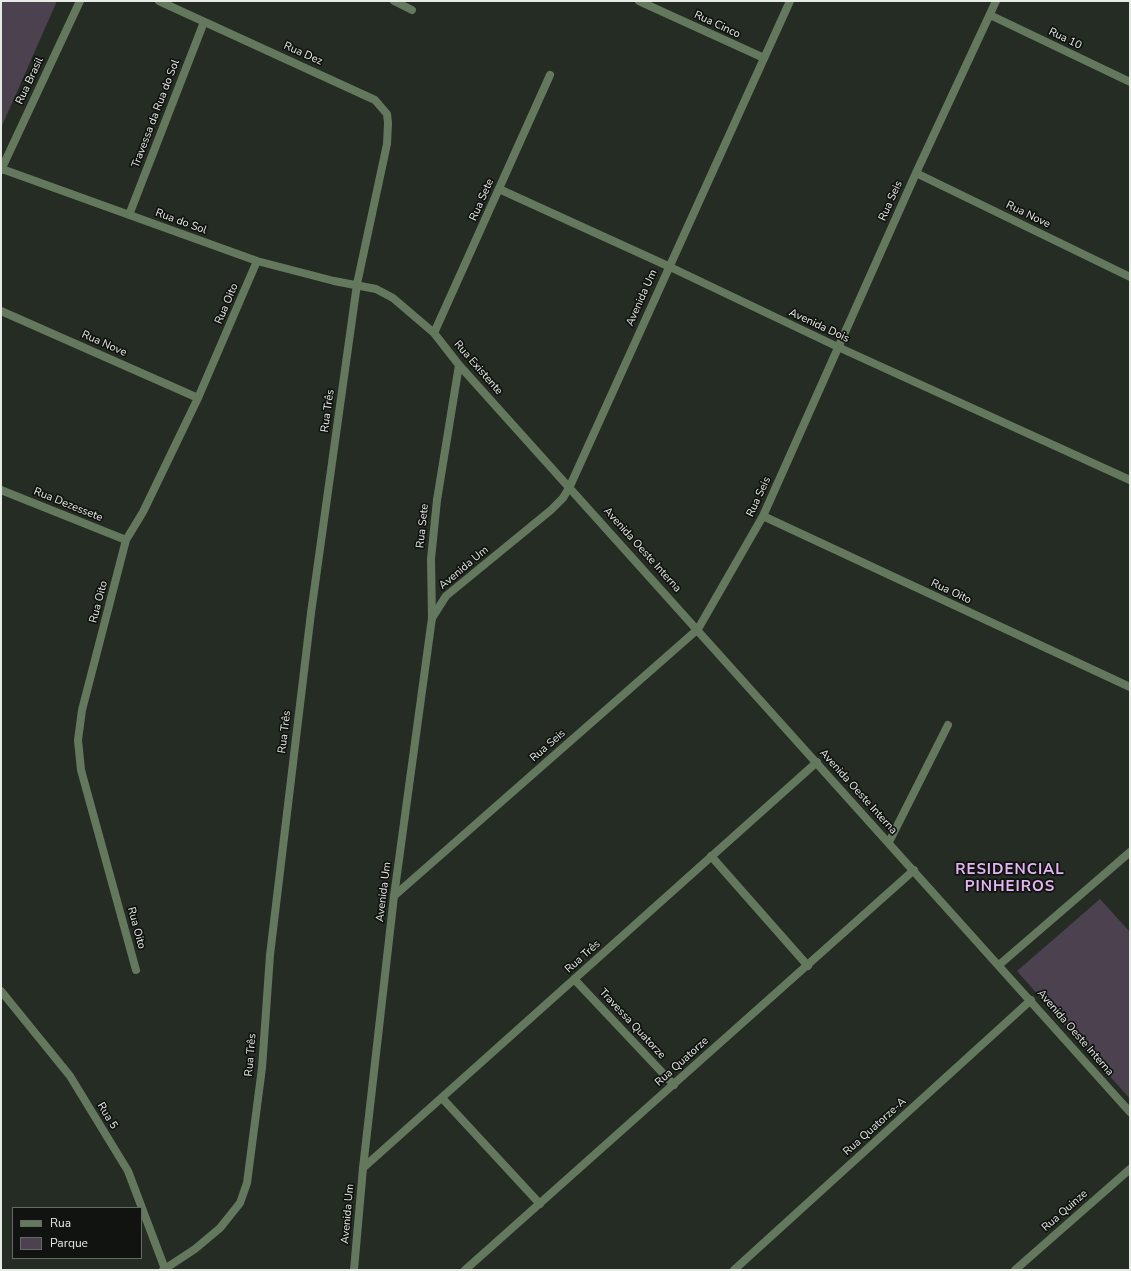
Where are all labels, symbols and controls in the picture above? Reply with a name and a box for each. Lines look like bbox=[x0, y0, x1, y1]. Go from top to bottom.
street label: Rua Cinco bbox=[692, 9, 742, 41]
street label: Rua 10 bbox=[1046, 25, 1084, 53]
street label: Rua Dez bbox=[281, 40, 325, 68]
street label: Rua Brasil bbox=[13, 55, 47, 107]
street label: Travessa da Rua do Sol bbox=[129, 58, 183, 170]
street label: Rua Sete bbox=[467, 177, 497, 223]
street label: Rua Seis bbox=[876, 179, 906, 223]
street label: Rua Nove bbox=[1004, 199, 1052, 231]
street label: Rua do Sol bbox=[154, 207, 208, 237]
street label: Avenida Um bbox=[624, 268, 660, 328]
street label: Rua Oito bbox=[213, 282, 241, 326]
street label: Avenida Dois bbox=[787, 306, 851, 346]
street label: Rua Nove bbox=[79, 328, 129, 360]
street label: Rua Existente bbox=[451, 338, 505, 398]
street label: Rua Três bbox=[318, 389, 338, 433]
street label: Rua Seis bbox=[744, 475, 774, 519]
street label: Rua Dezessete bbox=[32, 485, 104, 525]
street label: Rua Sete bbox=[414, 503, 432, 549]
street label: Avenida Oeste Interna bbox=[600, 505, 684, 595]
street label: Avenida Um bbox=[437, 544, 491, 592]
street label: Rua Oito bbox=[929, 577, 973, 607]
street label: Rua Oito bbox=[87, 579, 111, 625]
street label: Rua Três bbox=[276, 710, 294, 754]
street label: Rua Seis bbox=[528, 727, 568, 765]
street label: Avenida Oeste Interna bbox=[816, 747, 900, 837]
street label: Avenida Um bbox=[374, 861, 394, 923]
district label: RESIDENCIAL PINHEIROS bbox=[955, 861, 1065, 896]
street label: Rua Oito bbox=[124, 905, 148, 951]
street label: Rua Três bbox=[563, 938, 603, 976]
street label: Travessa Quatorze bbox=[596, 986, 668, 1062]
street label: Avenida Oeste Interna bbox=[1034, 987, 1116, 1079]
street label: Rua Três bbox=[243, 1033, 259, 1077]
street label: Rua Quatorze bbox=[653, 1035, 711, 1089]
street label: Rua Quatorze-A bbox=[841, 1095, 909, 1159]
street label: Rua 5 bbox=[94, 1100, 120, 1132]
street label: Avenida Um bbox=[339, 1183, 357, 1245]
street label: Rua Quinze bbox=[1039, 1188, 1091, 1234]
legend bbox=[12, 1207, 142, 1259]
text: Rua bbox=[50, 1215, 71, 1231]
text: Parque bbox=[50, 1235, 88, 1251]

